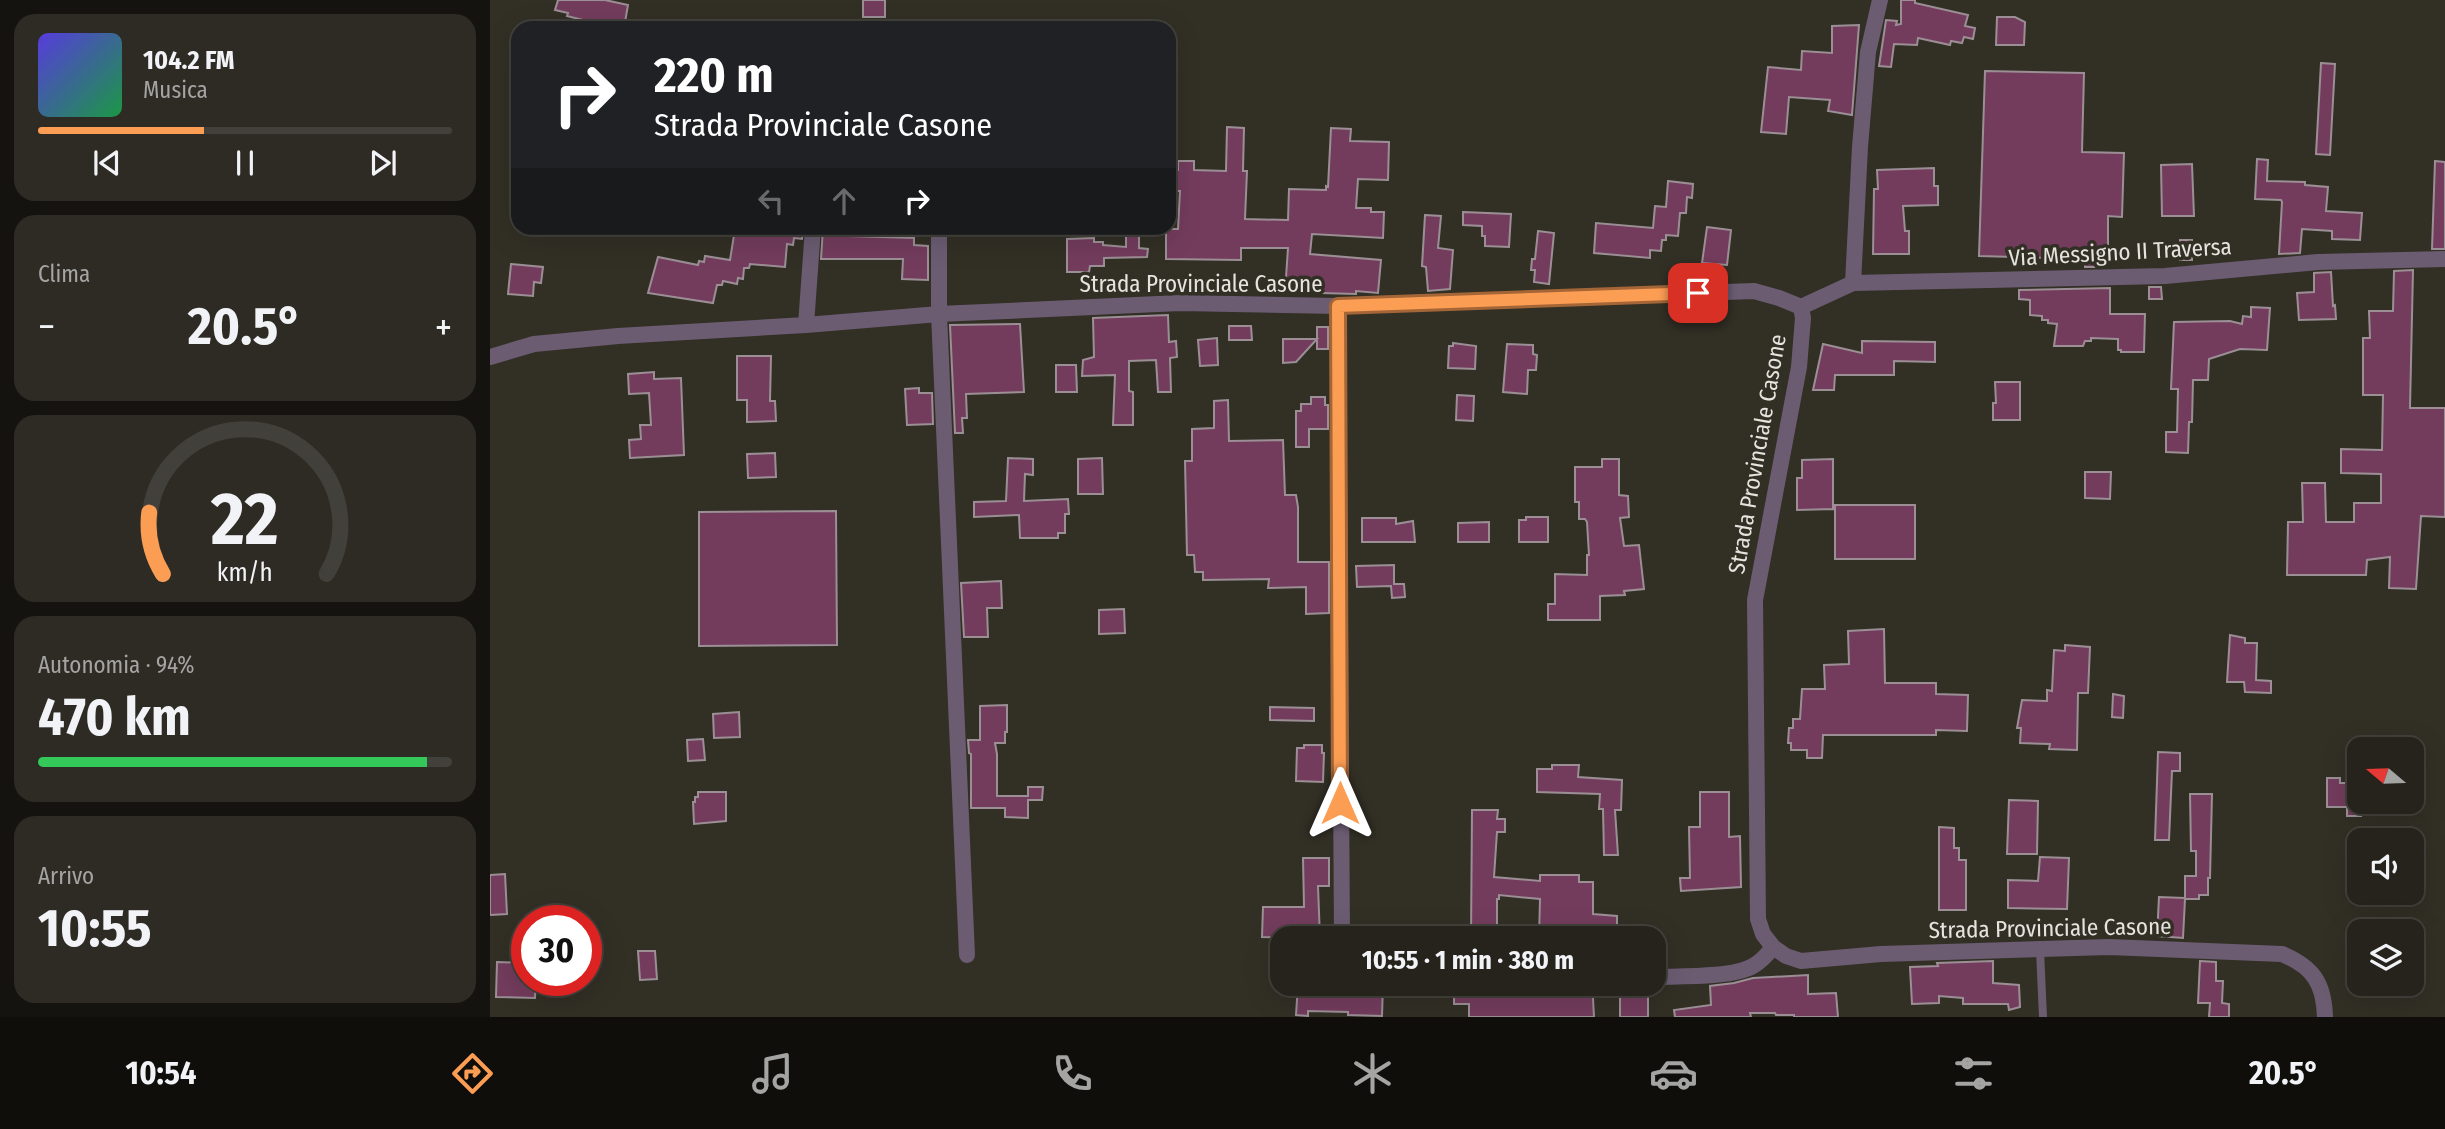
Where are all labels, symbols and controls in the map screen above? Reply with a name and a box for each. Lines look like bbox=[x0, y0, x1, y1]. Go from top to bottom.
text: 104.2 FM bbox=[143, 45, 234, 76]
text: 220 m bbox=[654, 46, 774, 105]
icon: right bbox=[539, 49, 630, 140]
text: Musica bbox=[143, 76, 208, 104]
text: Strada Provinciale Casone bbox=[654, 106, 992, 144]
icon: previous bbox=[88, 144, 126, 182]
icon: pause bbox=[226, 144, 264, 182]
icon: next bbox=[364, 144, 402, 182]
icon: left bbox=[752, 182, 790, 220]
icon: ahead bbox=[825, 182, 863, 220]
icon: right bbox=[898, 182, 936, 220]
street label: Via Messigno II Traversa bbox=[2008, 232, 2232, 272]
text: Clima bbox=[38, 260, 90, 288]
pin bbox=[1668, 263, 1728, 323]
street label: Strada Provinciale Casone bbox=[1080, 270, 1323, 298]
icon: arrive bbox=[1679, 274, 1717, 312]
text: 20.5° bbox=[188, 295, 302, 358]
text: − bbox=[38, 304, 55, 350]
text: + bbox=[435, 304, 452, 350]
street label: Strada Provinciale Casone bbox=[1722, 332, 1792, 576]
text: 22 bbox=[210, 477, 279, 564]
text: km/h bbox=[217, 558, 273, 588]
text: Autonomia · 94% bbox=[38, 651, 194, 679]
text: 470 km bbox=[38, 686, 191, 749]
north arrow bbox=[2347, 737, 2424, 814]
map controls bbox=[2347, 737, 2424, 996]
position arrow bbox=[1303, 766, 1377, 840]
button: sound bbox=[2347, 828, 2424, 905]
text: Arrivo bbox=[38, 862, 94, 890]
text: 10:55 bbox=[38, 897, 152, 960]
speed limit sign: 30 bbox=[511, 905, 602, 996]
street label: Strada Provinciale Casone bbox=[1928, 912, 2172, 944]
button: layers bbox=[2347, 919, 2424, 996]
text: 10:55 · 1 min · 380 m bbox=[1362, 945, 1574, 976]
icon: directions bbox=[448, 1049, 497, 1098]
icon: music bbox=[748, 1049, 797, 1098]
icon: phone bbox=[1048, 1049, 1097, 1098]
icon: climate bbox=[1348, 1049, 1397, 1098]
icon: car bbox=[1649, 1049, 1698, 1098]
icon: filters bbox=[1949, 1049, 1998, 1098]
text: 10:54 bbox=[126, 1054, 196, 1092]
text: 20.5° bbox=[2249, 1054, 2319, 1092]

